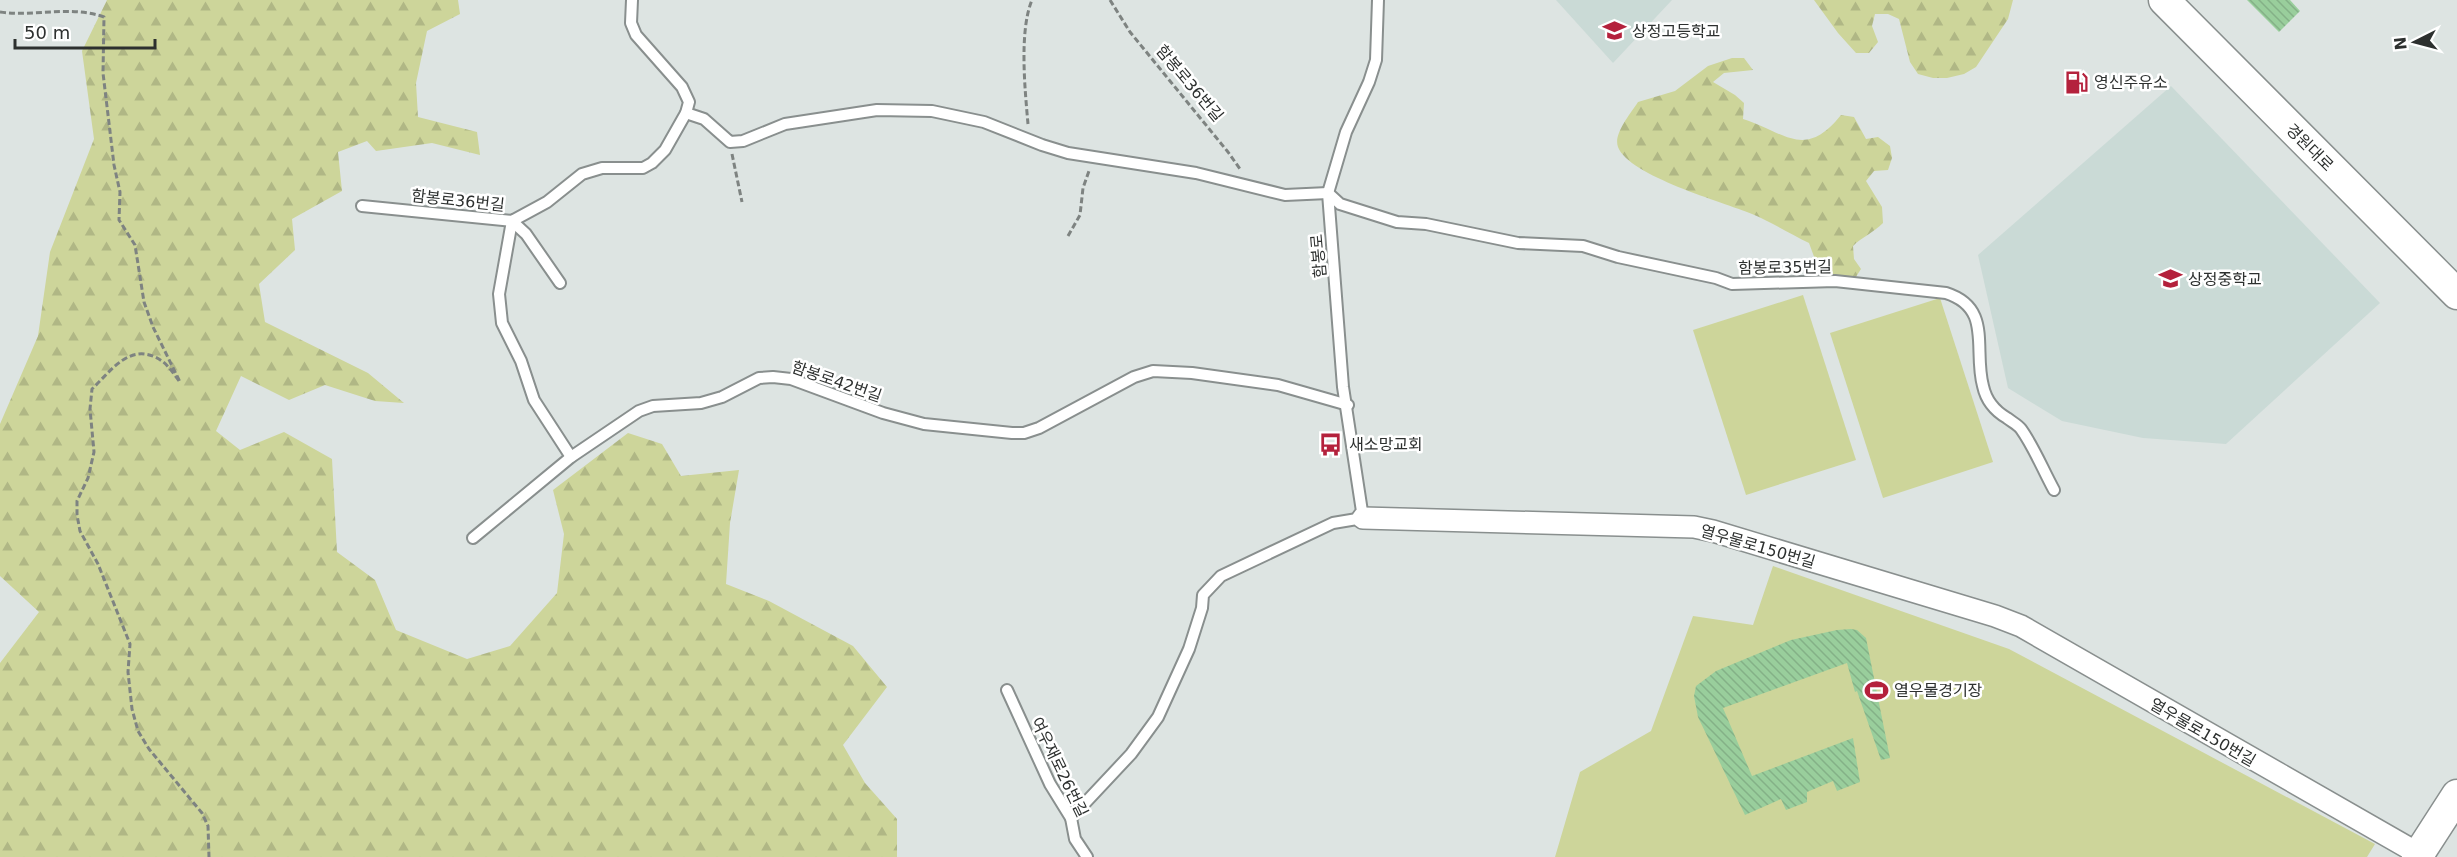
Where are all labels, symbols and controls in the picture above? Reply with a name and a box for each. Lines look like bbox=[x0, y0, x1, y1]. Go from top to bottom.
scale bar bbox=[15, 12, 154, 50]
north arrow bbox=[2385, 12, 2445, 72]
school or university icon: 상정고등학교 bbox=[1601, 18, 1627, 44]
text: 50 m bbox=[24, 22, 70, 43]
place label: 상정고등학교 bbox=[1632, 22, 1720, 41]
text: N bbox=[2390, 36, 2411, 51]
street label: 함봉로36번길 bbox=[1152, 41, 1227, 125]
fuel station icon: 영신주유소 bbox=[2063, 69, 2089, 95]
place label: 영신주유소 bbox=[2094, 73, 2168, 92]
street label: 경원대로 bbox=[2282, 120, 2337, 175]
street label: 함봉로36번길 bbox=[410, 186, 506, 215]
street label: 함봉로 bbox=[1307, 233, 1330, 279]
street label: 함봉로35번길 bbox=[1738, 257, 1832, 278]
school or university icon: 상정중학교 bbox=[2157, 266, 2183, 292]
place label: 상정중학교 bbox=[2188, 270, 2262, 289]
street label: 함봉로42번길 bbox=[789, 357, 884, 406]
bus stop icon: 새소망교회 bbox=[1318, 431, 1344, 457]
place label: 새소망교회 bbox=[1349, 435, 1423, 454]
street label: 열우물로150번길 bbox=[1698, 521, 1818, 572]
sports icon: 열우물경기장 bbox=[1863, 677, 1889, 703]
place label: 열우물경기장 bbox=[1894, 681, 1983, 700]
street label: 열우물로150번길 bbox=[2147, 694, 2259, 770]
street label: 여우재로26번길 bbox=[1027, 714, 1092, 820]

